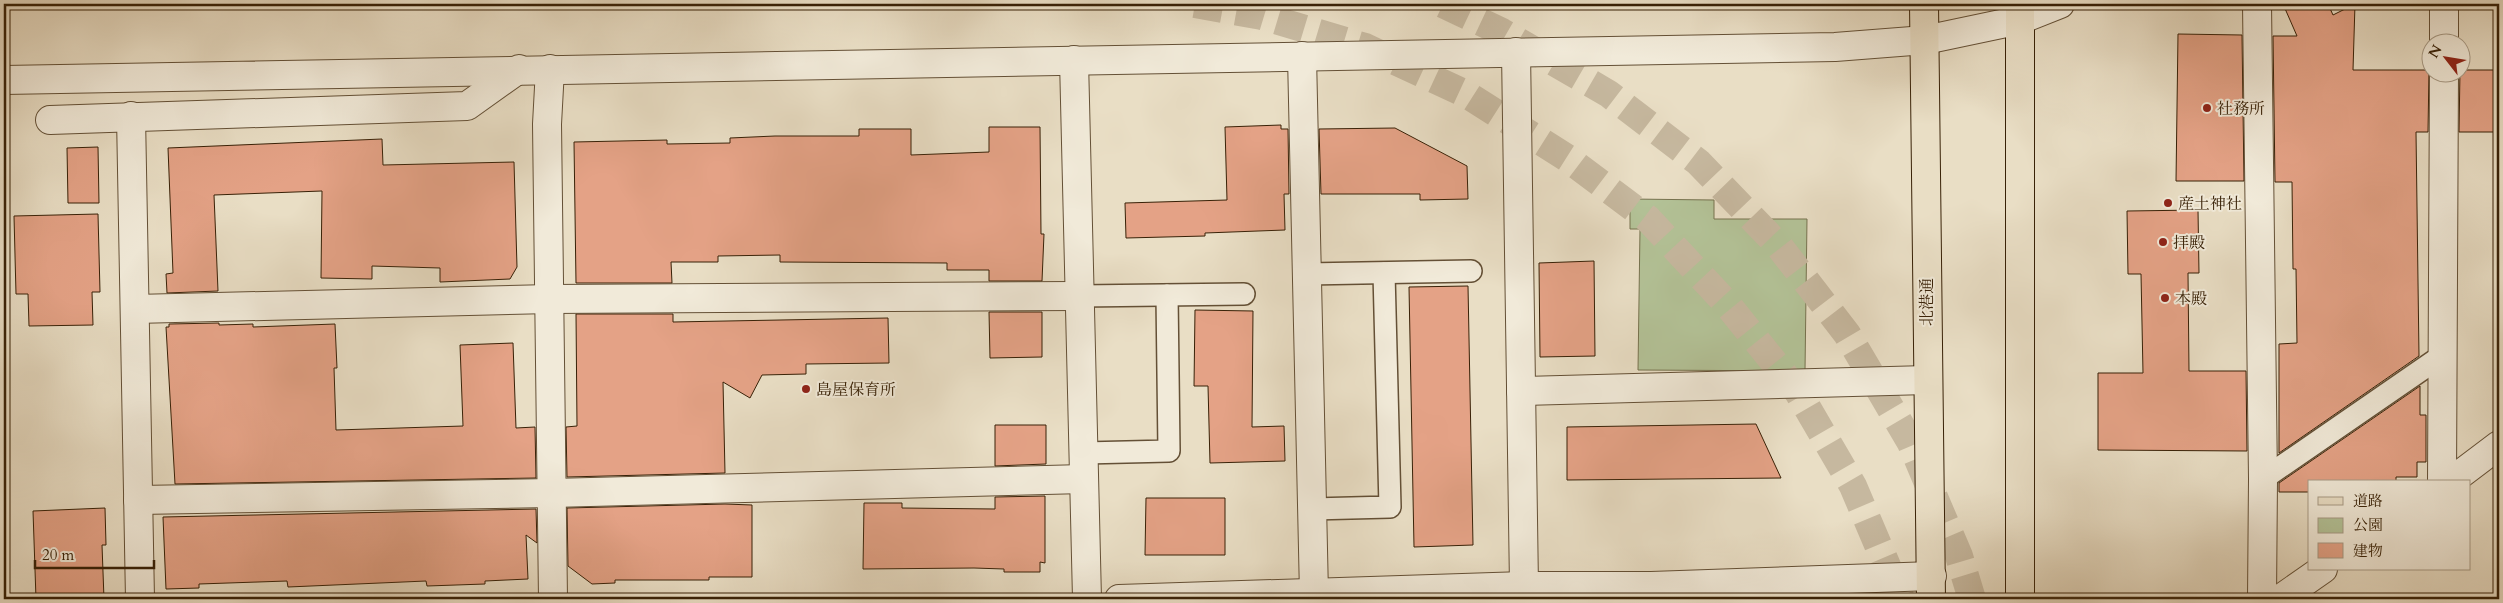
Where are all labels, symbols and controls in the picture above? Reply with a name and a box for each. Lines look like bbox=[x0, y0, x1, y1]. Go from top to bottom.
north arrow bbox=[2420, 32, 2470, 82]
text: N bbox=[2424, 41, 2447, 62]
place label: 社務所 bbox=[2217, 98, 2265, 120]
marker: 社務所 bbox=[2201, 102, 2213, 114]
place label: 産土神社 bbox=[2178, 193, 2242, 215]
marker: 産土神社 bbox=[2162, 197, 2174, 209]
place label: 拝殿 bbox=[2173, 232, 2205, 254]
marker: 拝殿 bbox=[2157, 236, 2169, 248]
street label: 北港通 bbox=[1916, 278, 1938, 326]
place label: 本殿 bbox=[2175, 288, 2207, 310]
marker: 本殿 bbox=[2159, 292, 2171, 304]
place label: 島屋保育所 bbox=[816, 379, 896, 401]
marker: 島屋保育所 bbox=[800, 383, 812, 395]
legend bbox=[2308, 480, 2470, 570]
text: 道路 bbox=[2353, 491, 2383, 511]
text: 公園 bbox=[2353, 515, 2383, 535]
scale bar bbox=[35, 538, 154, 570]
text: 建物 bbox=[2353, 541, 2383, 561]
text: 20 m bbox=[42, 545, 74, 565]

